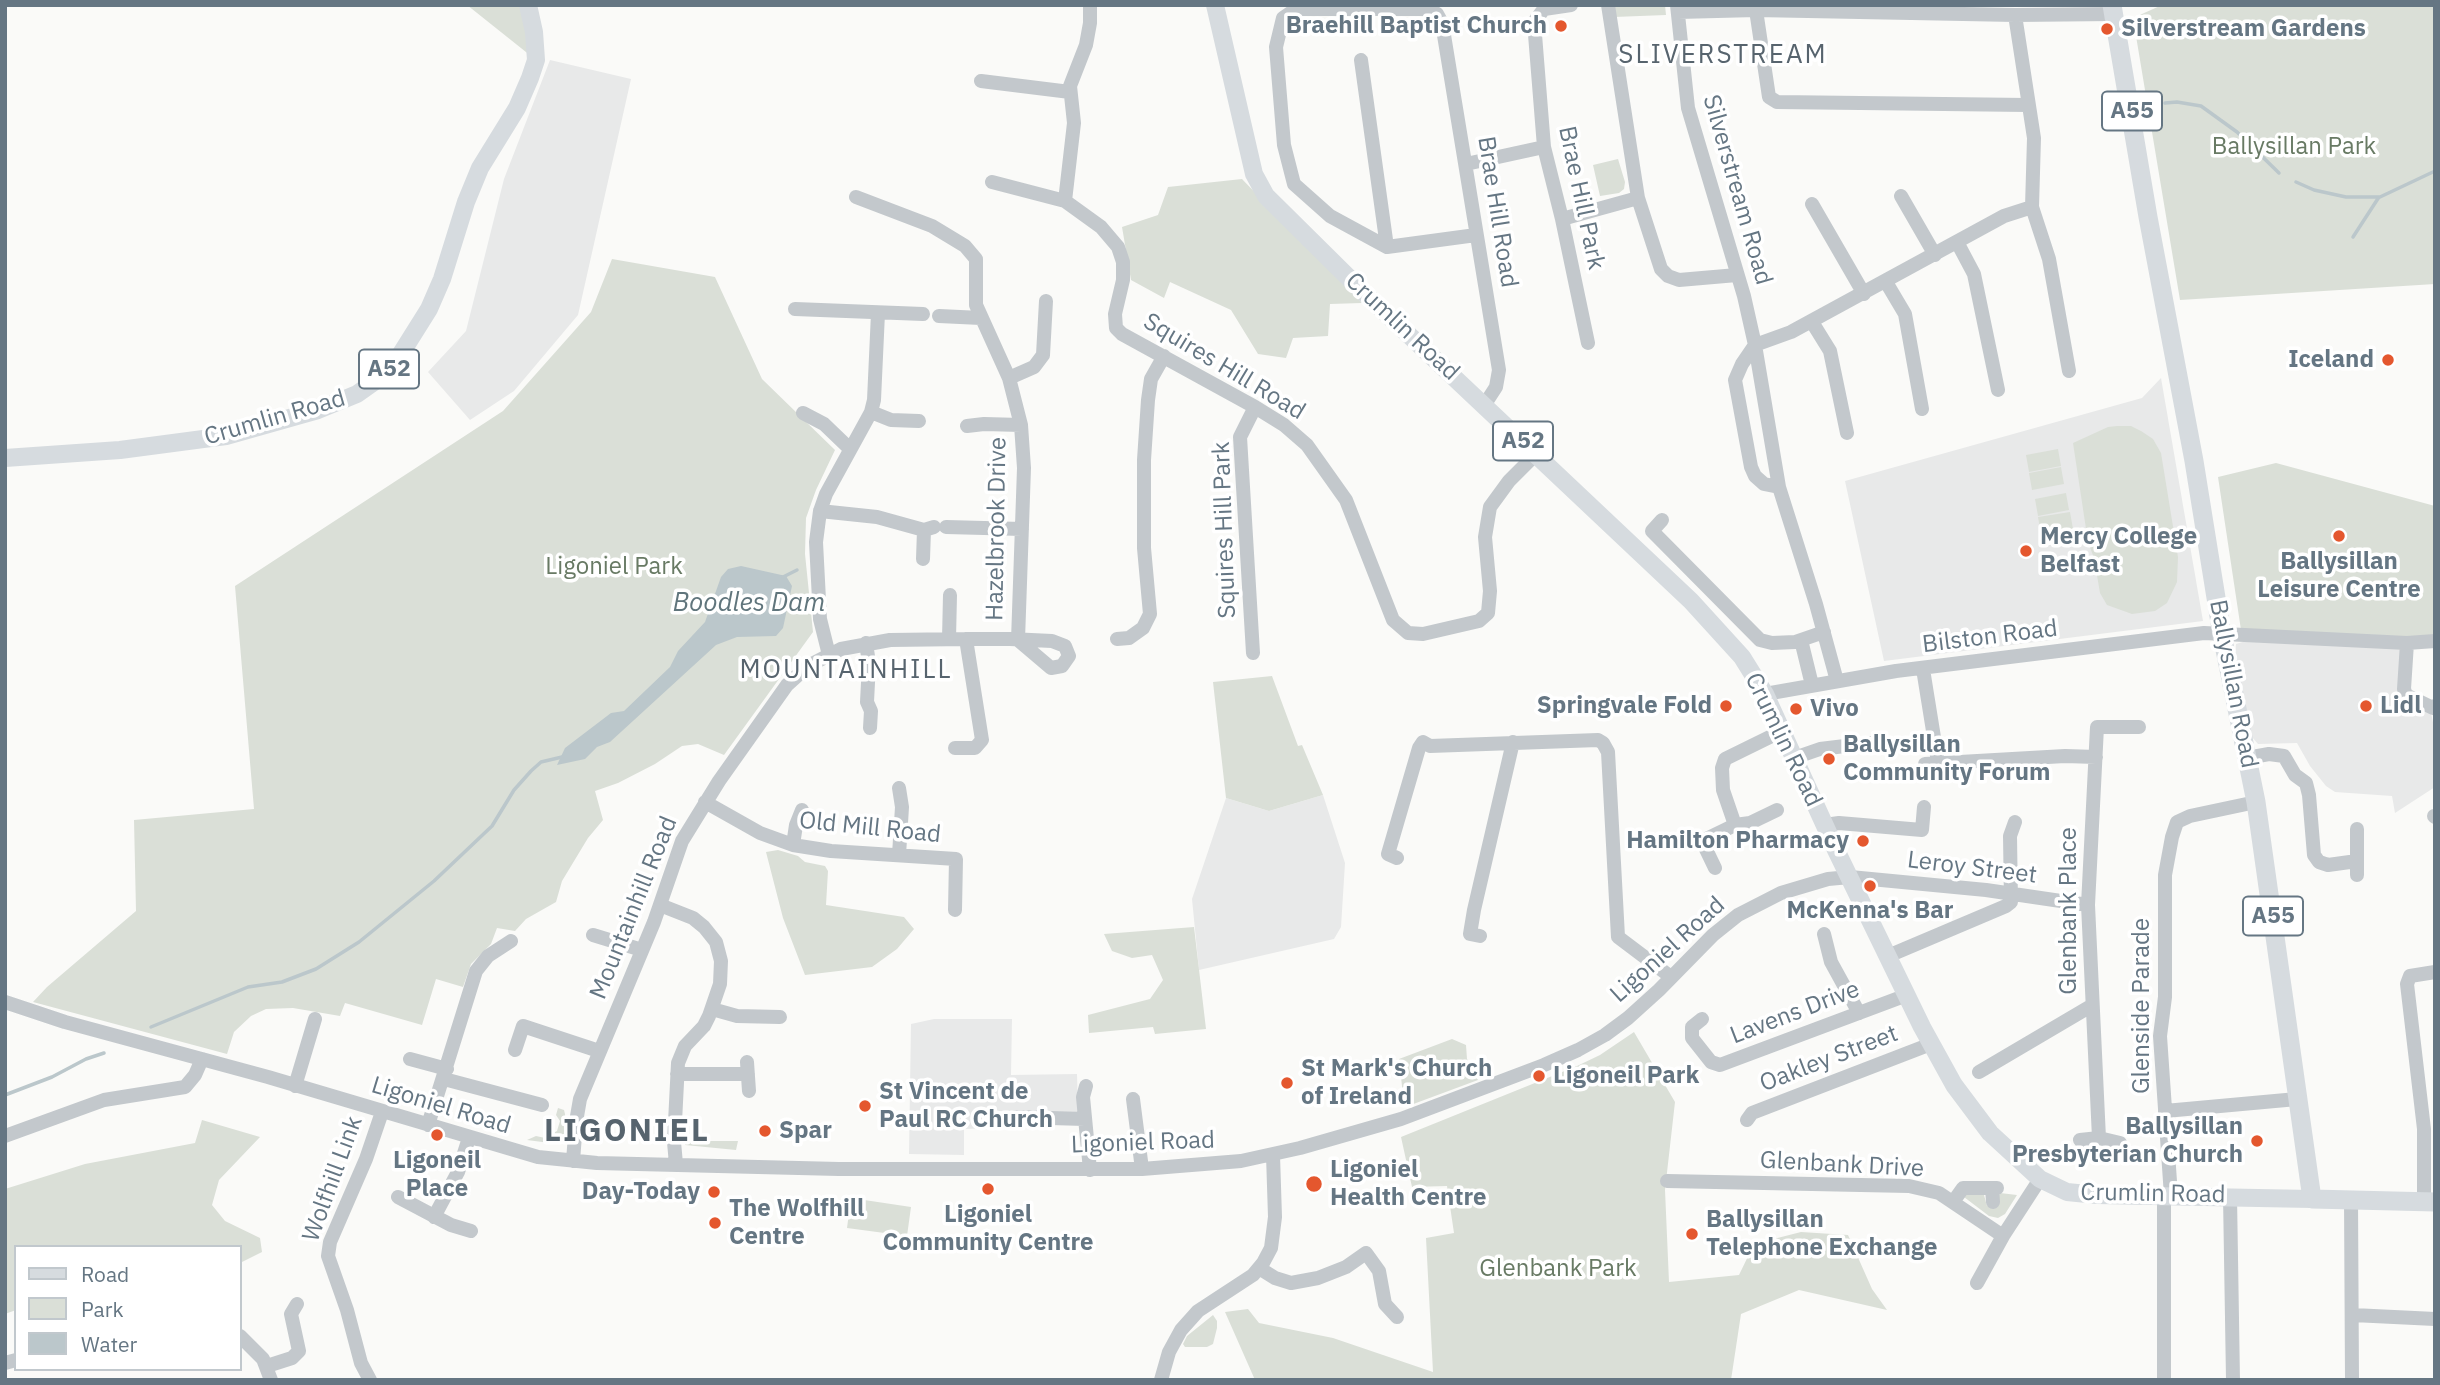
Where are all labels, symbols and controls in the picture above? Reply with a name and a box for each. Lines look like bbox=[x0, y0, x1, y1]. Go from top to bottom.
place label: Braehill Baptist Church bbox=[1286, 12, 1547, 40]
place label: Silverstream Gardens bbox=[2121, 15, 2366, 43]
marker: Braehill Baptist Church bbox=[1553, 18, 1569, 34]
marker: Silverstream Gardens bbox=[2099, 21, 2115, 37]
district label: SLIVERSTREAM bbox=[1620, 39, 1826, 71]
street label: Silverstream Road bbox=[1696, 92, 1778, 288]
road number: A55 bbox=[2102, 92, 2162, 130]
street label: Brae Hill Park bbox=[1552, 124, 1610, 272]
park label: Ballysillan Park bbox=[2212, 133, 2376, 161]
street label: Brae Hill Road bbox=[1471, 134, 1523, 290]
street label: Crumlin Road bbox=[1339, 267, 1465, 387]
street label: Squires Hill Road bbox=[1138, 307, 1310, 427]
place label: Iceland bbox=[2288, 346, 2374, 374]
road number: A52 bbox=[359, 350, 419, 388]
marker: Iceland bbox=[2380, 352, 2396, 368]
street label: Crumlin Road bbox=[201, 384, 349, 452]
road number: A52 bbox=[1493, 422, 1553, 461]
street label: Hazelbrook Drive bbox=[981, 437, 1013, 621]
street label: Squires Hill Park bbox=[1208, 441, 1242, 619]
place label: Mercy College Belfast bbox=[2040, 523, 2197, 579]
marker: Ballysillan Leisure Centre bbox=[2331, 528, 2347, 544]
marker: Mercy College Belfast bbox=[2018, 543, 2034, 559]
place label: Ballysillan Leisure Centre bbox=[2257, 548, 2421, 604]
park label: Ligoniel Park bbox=[545, 553, 683, 581]
water label: Boodles Dam bbox=[673, 587, 825, 619]
street label: Ballysillan Road bbox=[2203, 597, 2263, 771]
street label: Bilston Road bbox=[1921, 614, 2059, 660]
district label: MOUNTAINHILL bbox=[741, 654, 951, 686]
street label: Crumlin Road bbox=[1738, 668, 1828, 812]
place label: Springvale Fold bbox=[1537, 692, 1712, 720]
place label: Lidl bbox=[2380, 692, 2421, 720]
place label: Vivo bbox=[1810, 695, 1859, 723]
marker: Springvale Fold bbox=[1718, 698, 1734, 714]
marker: Lidl bbox=[2358, 698, 2374, 714]
marker: Vivo bbox=[1788, 701, 1804, 717]
place label: Ballysillan Community Forum bbox=[1843, 731, 2050, 787]
marker: Ballysillan Community Forum bbox=[1821, 751, 1837, 767]
street label: Old Mill Road bbox=[798, 806, 942, 850]
street label: Mountainhill Road bbox=[584, 812, 684, 1004]
place label: Hamilton Pharmacy bbox=[1626, 827, 1849, 855]
street label: Glenbank Place bbox=[2055, 827, 2083, 995]
marker: Hamilton Pharmacy bbox=[1855, 833, 1871, 849]
street label: Leroy Street bbox=[1906, 846, 2038, 890]
marker: McKenna's Bar bbox=[1862, 878, 1878, 894]
street label: Ligoniel Road bbox=[1605, 891, 1731, 1009]
place label: McKenna's Bar bbox=[1786, 897, 1954, 925]
road number: A55 bbox=[2243, 897, 2303, 936]
street label: Glenside Parade bbox=[2128, 918, 2156, 1094]
street label: Lavens Drive bbox=[1726, 975, 1864, 1051]
street label: Oakley Street bbox=[1756, 1019, 1902, 1099]
place label: St Mark's Church of Ireland bbox=[1301, 1055, 1492, 1111]
place label: Ligoneil Park bbox=[1553, 1062, 1699, 1090]
marker: Ligoneil Park bbox=[1531, 1068, 1547, 1084]
street label: Ligoniel Road bbox=[368, 1071, 514, 1141]
marker: St Mark's Church of Ireland bbox=[1279, 1075, 1295, 1091]
place label: St Vincent de Paul RC Church bbox=[879, 1078, 1053, 1134]
marker: St Vincent de Paul RC Church bbox=[857, 1098, 873, 1114]
street label: Wolfhill Link bbox=[297, 1112, 369, 1246]
district label: LIGONIEL bbox=[545, 1113, 709, 1151]
place label: Ballysillan Presbyterian Church bbox=[2012, 1113, 2243, 1169]
place label: Spar bbox=[779, 1117, 832, 1145]
marker: Spar bbox=[757, 1123, 773, 1139]
street label: Ligoniel Road bbox=[1070, 1126, 1216, 1160]
marker: Ligoneil Place bbox=[429, 1127, 445, 1143]
marker: Ballysillan Presbyterian Church bbox=[2249, 1133, 2265, 1149]
street label: Glenbank Drive bbox=[1759, 1146, 1925, 1184]
place label: Ligoneil Place bbox=[393, 1147, 481, 1203]
place label: Ligoniel Health Centre bbox=[1330, 1156, 1487, 1212]
marker: Ligoniel Health Centre bbox=[1304, 1174, 1324, 1194]
place label: Day-Today bbox=[582, 1178, 700, 1206]
street label: Crumlin Road bbox=[2080, 1178, 2226, 1210]
marker: Ligoniel Community Centre bbox=[980, 1181, 996, 1197]
marker: Day-Today bbox=[706, 1184, 722, 1200]
place label: The Wolfhill Centre bbox=[729, 1195, 864, 1251]
place label: Ligoniel Community Centre bbox=[883, 1201, 1093, 1257]
place label: Ballysillan Telephone Exchange bbox=[1706, 1206, 1937, 1262]
marker: The Wolfhill Centre bbox=[707, 1215, 723, 1231]
marker: Ballysillan Telephone Exchange bbox=[1684, 1226, 1700, 1242]
legend bbox=[14, 1245, 242, 1371]
park label: Glenbank Park bbox=[1479, 1255, 1637, 1283]
text: Road bbox=[81, 1260, 129, 1288]
text: Park bbox=[81, 1295, 124, 1323]
text: Water bbox=[81, 1330, 137, 1358]

